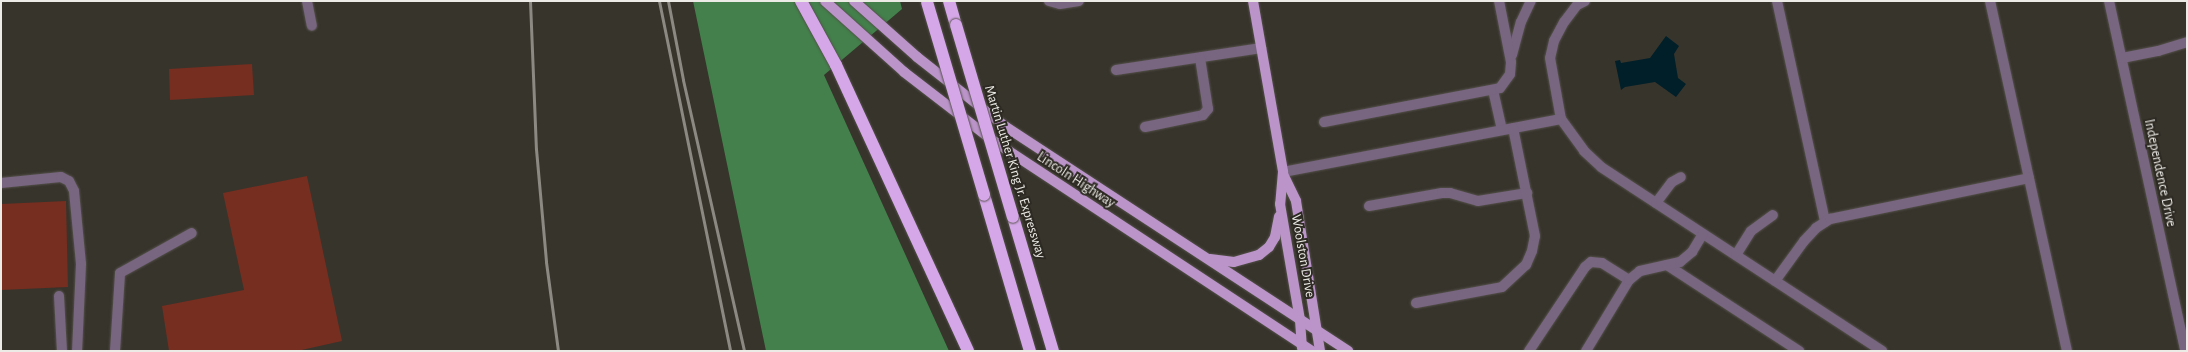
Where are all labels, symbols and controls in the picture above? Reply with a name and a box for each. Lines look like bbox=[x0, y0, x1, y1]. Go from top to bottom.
street label: Martin Luther King Jr. Expressway bbox=[981, 83, 1049, 261]
street label: Independence Drive bbox=[2140, 118, 2180, 228]
street label: Lincoln Highway bbox=[1034, 148, 1118, 212]
street label: Woolston Drive bbox=[1287, 213, 1319, 299]

